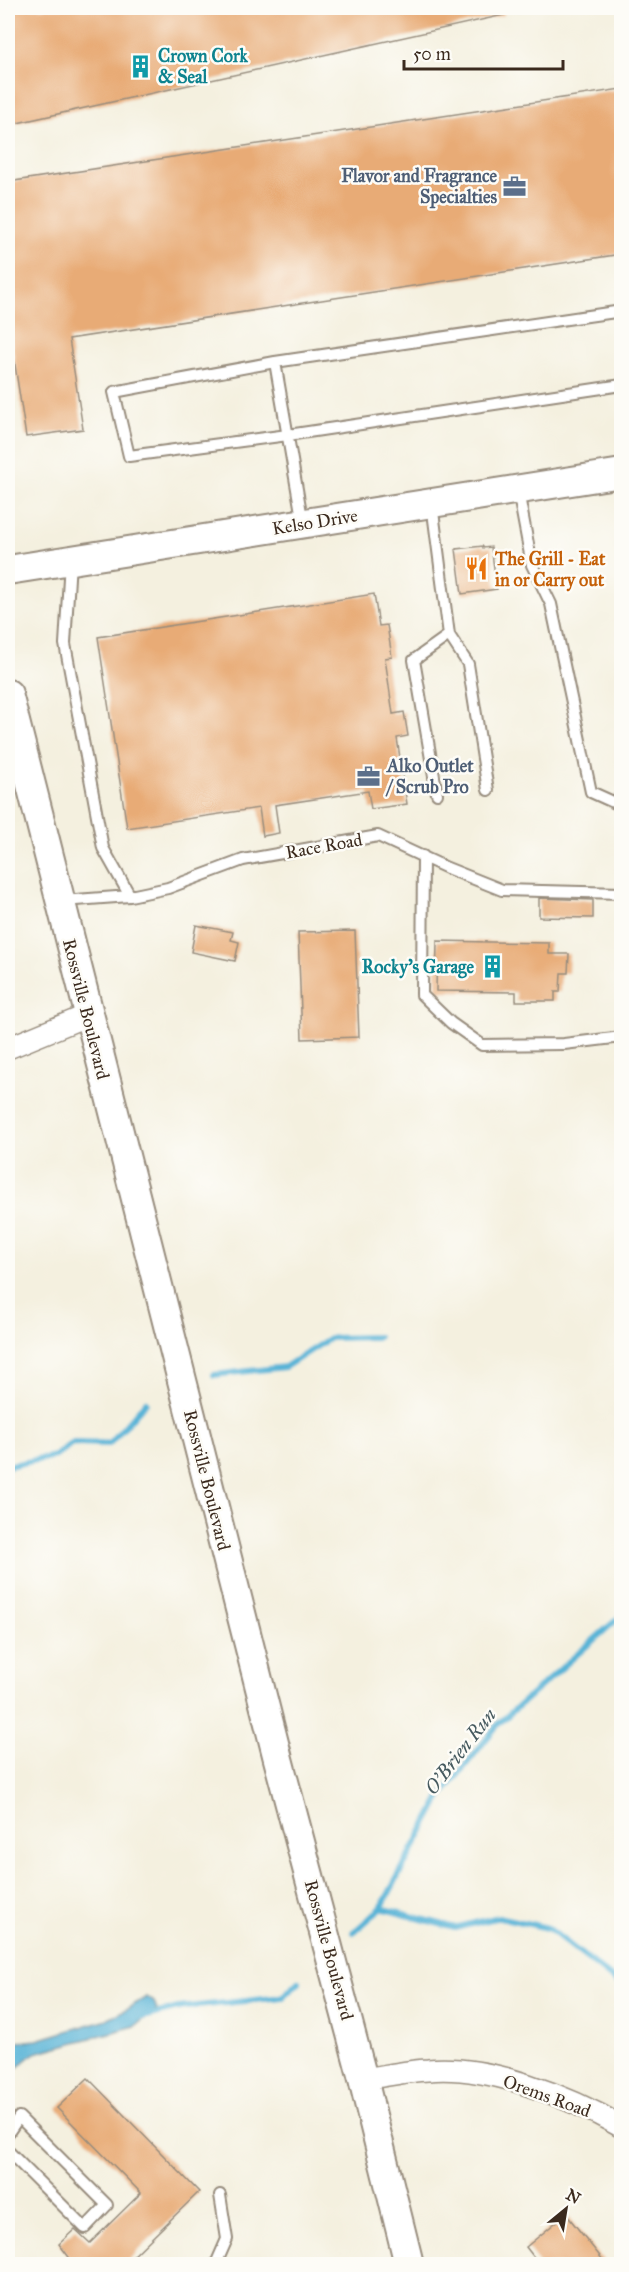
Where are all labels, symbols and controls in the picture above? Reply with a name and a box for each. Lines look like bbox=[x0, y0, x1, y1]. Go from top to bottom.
scale bar bbox=[404, 33, 563, 71]
text: 50 m bbox=[413, 43, 451, 65]
place label: Crown Cork & Seal bbox=[158, 45, 248, 88]
building icon: Crown Cork & Seal bbox=[127, 53, 153, 79]
place label: Flavor and Fragrance Specialties bbox=[341, 165, 497, 209]
office icon: Flavor and Fragrance Specialties bbox=[502, 173, 528, 199]
street label: Kelso Drive bbox=[271, 504, 359, 540]
place label: The Grill - Eat in or Carry out bbox=[494, 548, 606, 592]
restaurant icon: The Grill - Eat in or Carry out bbox=[464, 556, 490, 582]
place label: Alko Outlet / Scrub Pro bbox=[385, 755, 474, 798]
office icon: Alko Outlet / Scrub Pro bbox=[356, 763, 382, 789]
street label: Race Road bbox=[284, 828, 364, 864]
street label: Rossville Boulevard bbox=[58, 936, 114, 1082]
building icon: Rocky's Garage bbox=[479, 954, 505, 980]
place label: Rocky's Garage bbox=[362, 956, 475, 979]
street label: Rossville Boulevard bbox=[179, 1407, 235, 1553]
water label: O'Brien Run bbox=[419, 1703, 501, 1799]
street label: Rossville Boulevard bbox=[300, 1877, 358, 2023]
street label: Orems Road bbox=[500, 2070, 594, 2122]
north arrow bbox=[536, 2179, 596, 2239]
text: N bbox=[563, 2185, 584, 2208]

